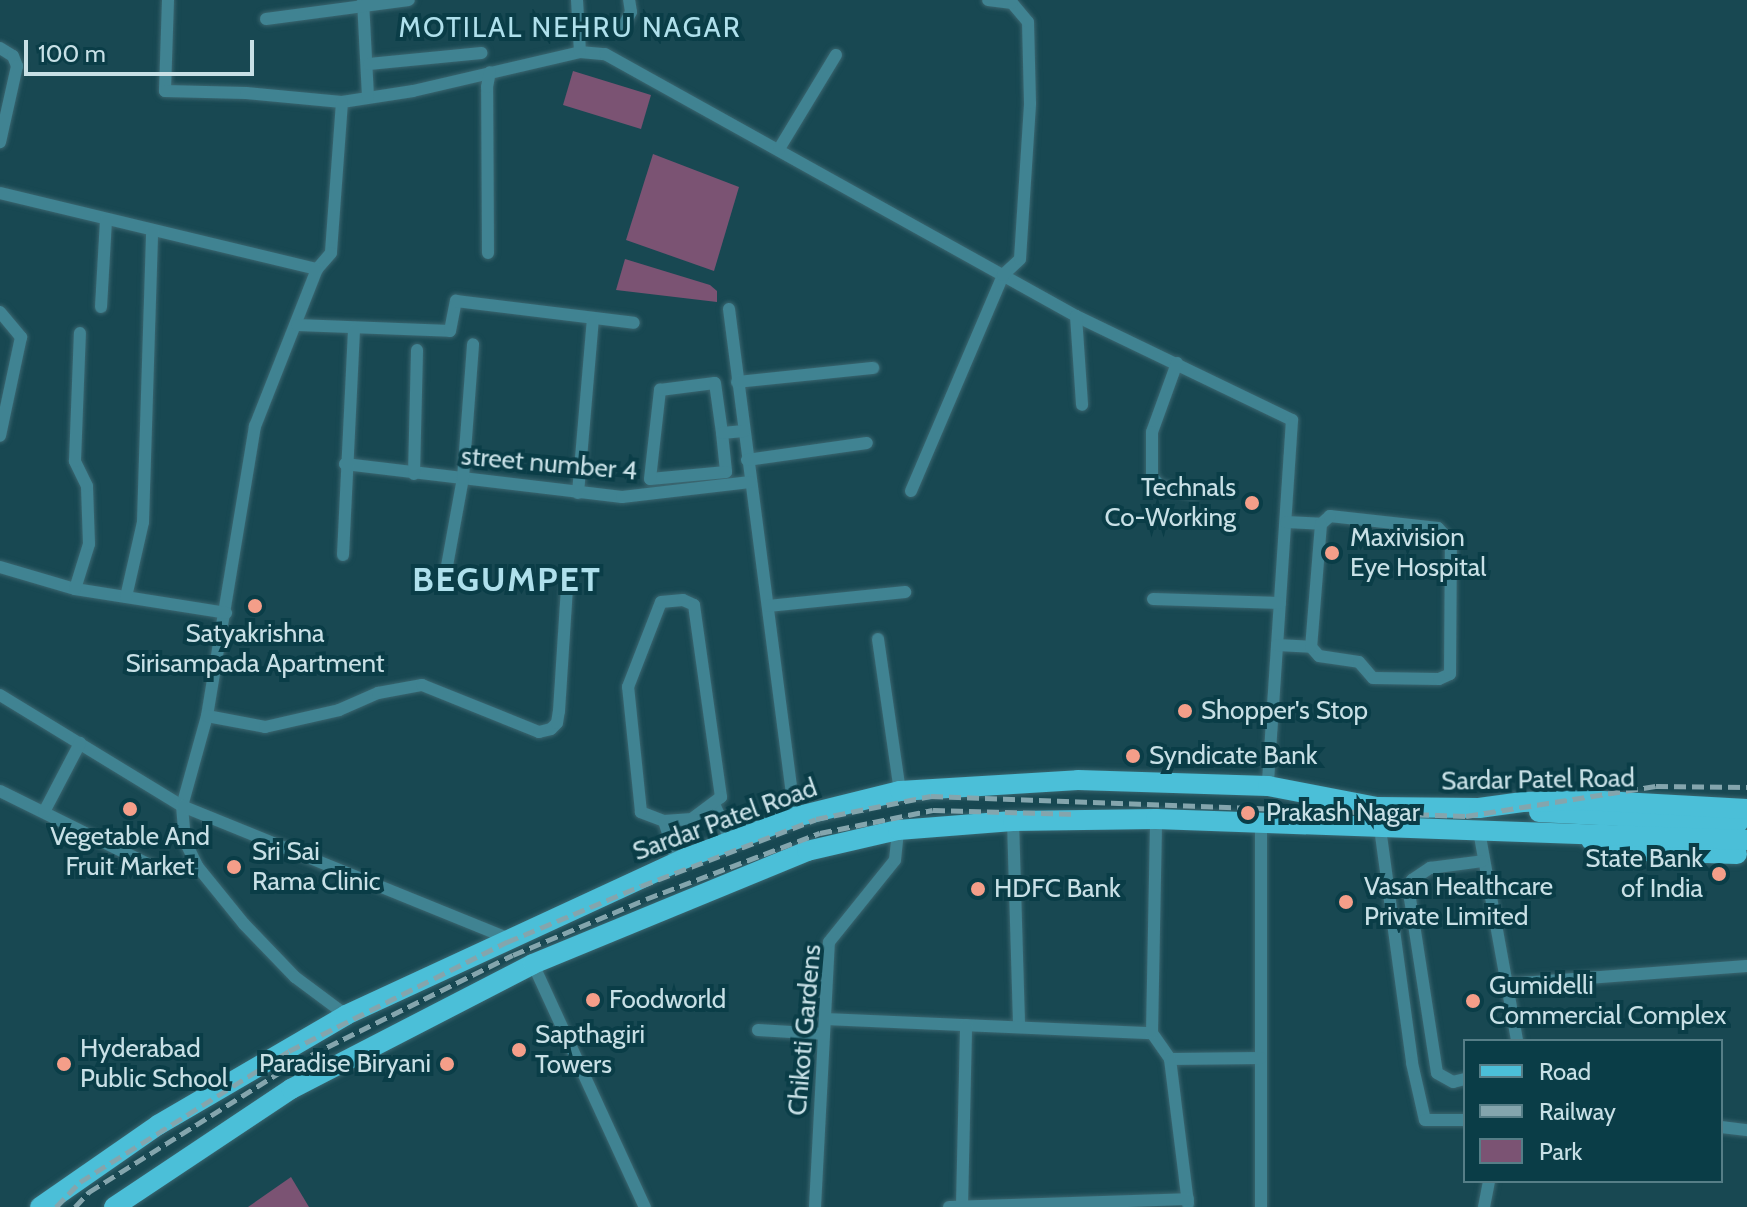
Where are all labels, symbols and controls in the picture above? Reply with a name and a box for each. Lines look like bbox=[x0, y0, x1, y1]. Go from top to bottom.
district label: MOTILAL NEHRU NAGAR bbox=[398, 10, 742, 44]
scale bar bbox=[28, 24, 258, 74]
text: 100 m bbox=[38, 39, 106, 68]
street label: street number 4 bbox=[460, 441, 638, 487]
place label: Technals Co-Working bbox=[1104, 472, 1236, 534]
marker: Technals Co-Working bbox=[1243, 494, 1261, 512]
place label: Maxivision Eye Hospital bbox=[1350, 522, 1486, 584]
marker: Maxivision Eye Hospital bbox=[1321, 542, 1343, 564]
district label: BEGUMPET bbox=[412, 560, 602, 600]
marker: Satyakrishna Sirisampada Apartment bbox=[246, 597, 264, 615]
place label: Satyakrishna Sirisampada Apartment bbox=[125, 618, 385, 680]
place label: Shopper's Stop bbox=[1201, 695, 1368, 727]
marker: Shopper's Stop bbox=[1176, 702, 1194, 720]
place label: Syndicate Bank bbox=[1149, 740, 1317, 772]
marker: Syndicate Bank bbox=[1124, 747, 1142, 765]
street label: Sardar Patel Road bbox=[1441, 763, 1635, 797]
street label: Sardar Patel Road bbox=[629, 772, 821, 868]
place label: Prakash Nagar bbox=[1266, 797, 1420, 829]
marker: Vegetable And Fruit Market bbox=[121, 800, 139, 818]
marker: Prakash Nagar bbox=[1237, 802, 1259, 824]
place label: Vegetable And Fruit Market bbox=[50, 821, 210, 882]
place label: Sri Sai Rama Clinic bbox=[252, 836, 381, 898]
place label: State Bank of India bbox=[1585, 843, 1703, 904]
marker: Sri Sai Rama Clinic bbox=[223, 856, 245, 878]
marker: State Bank of India bbox=[1710, 865, 1728, 883]
place label: Vasan Healthcare Private Limited bbox=[1364, 871, 1553, 932]
place label: HDFC Bank bbox=[994, 873, 1121, 905]
marker: HDFC Bank bbox=[969, 880, 987, 898]
marker: Vasan Healthcare Private Limited bbox=[1335, 891, 1357, 913]
street label: Chikoti Gardens bbox=[782, 943, 828, 1117]
place label: Gumidelli Commercial Complex bbox=[1489, 970, 1726, 1032]
place label: Foodworld bbox=[609, 984, 726, 1016]
marker: Foodworld bbox=[584, 991, 602, 1009]
marker: Gumidelli Commercial Complex bbox=[1464, 992, 1482, 1010]
place label: Sapthagiri Towers bbox=[535, 1019, 645, 1080]
place label: Hyderabad Public School bbox=[80, 1033, 228, 1094]
legend bbox=[1463, 1039, 1723, 1183]
marker: Sapthagiri Towers bbox=[510, 1041, 528, 1059]
place label: Paradise Biryani bbox=[259, 1048, 431, 1080]
marker: Hyderabad Public School bbox=[55, 1055, 73, 1073]
marker: Paradise Biryani bbox=[438, 1055, 456, 1073]
text: Road bbox=[1539, 1057, 1591, 1086]
text: Railway bbox=[1539, 1097, 1616, 1126]
text: Park bbox=[1539, 1137, 1582, 1166]

